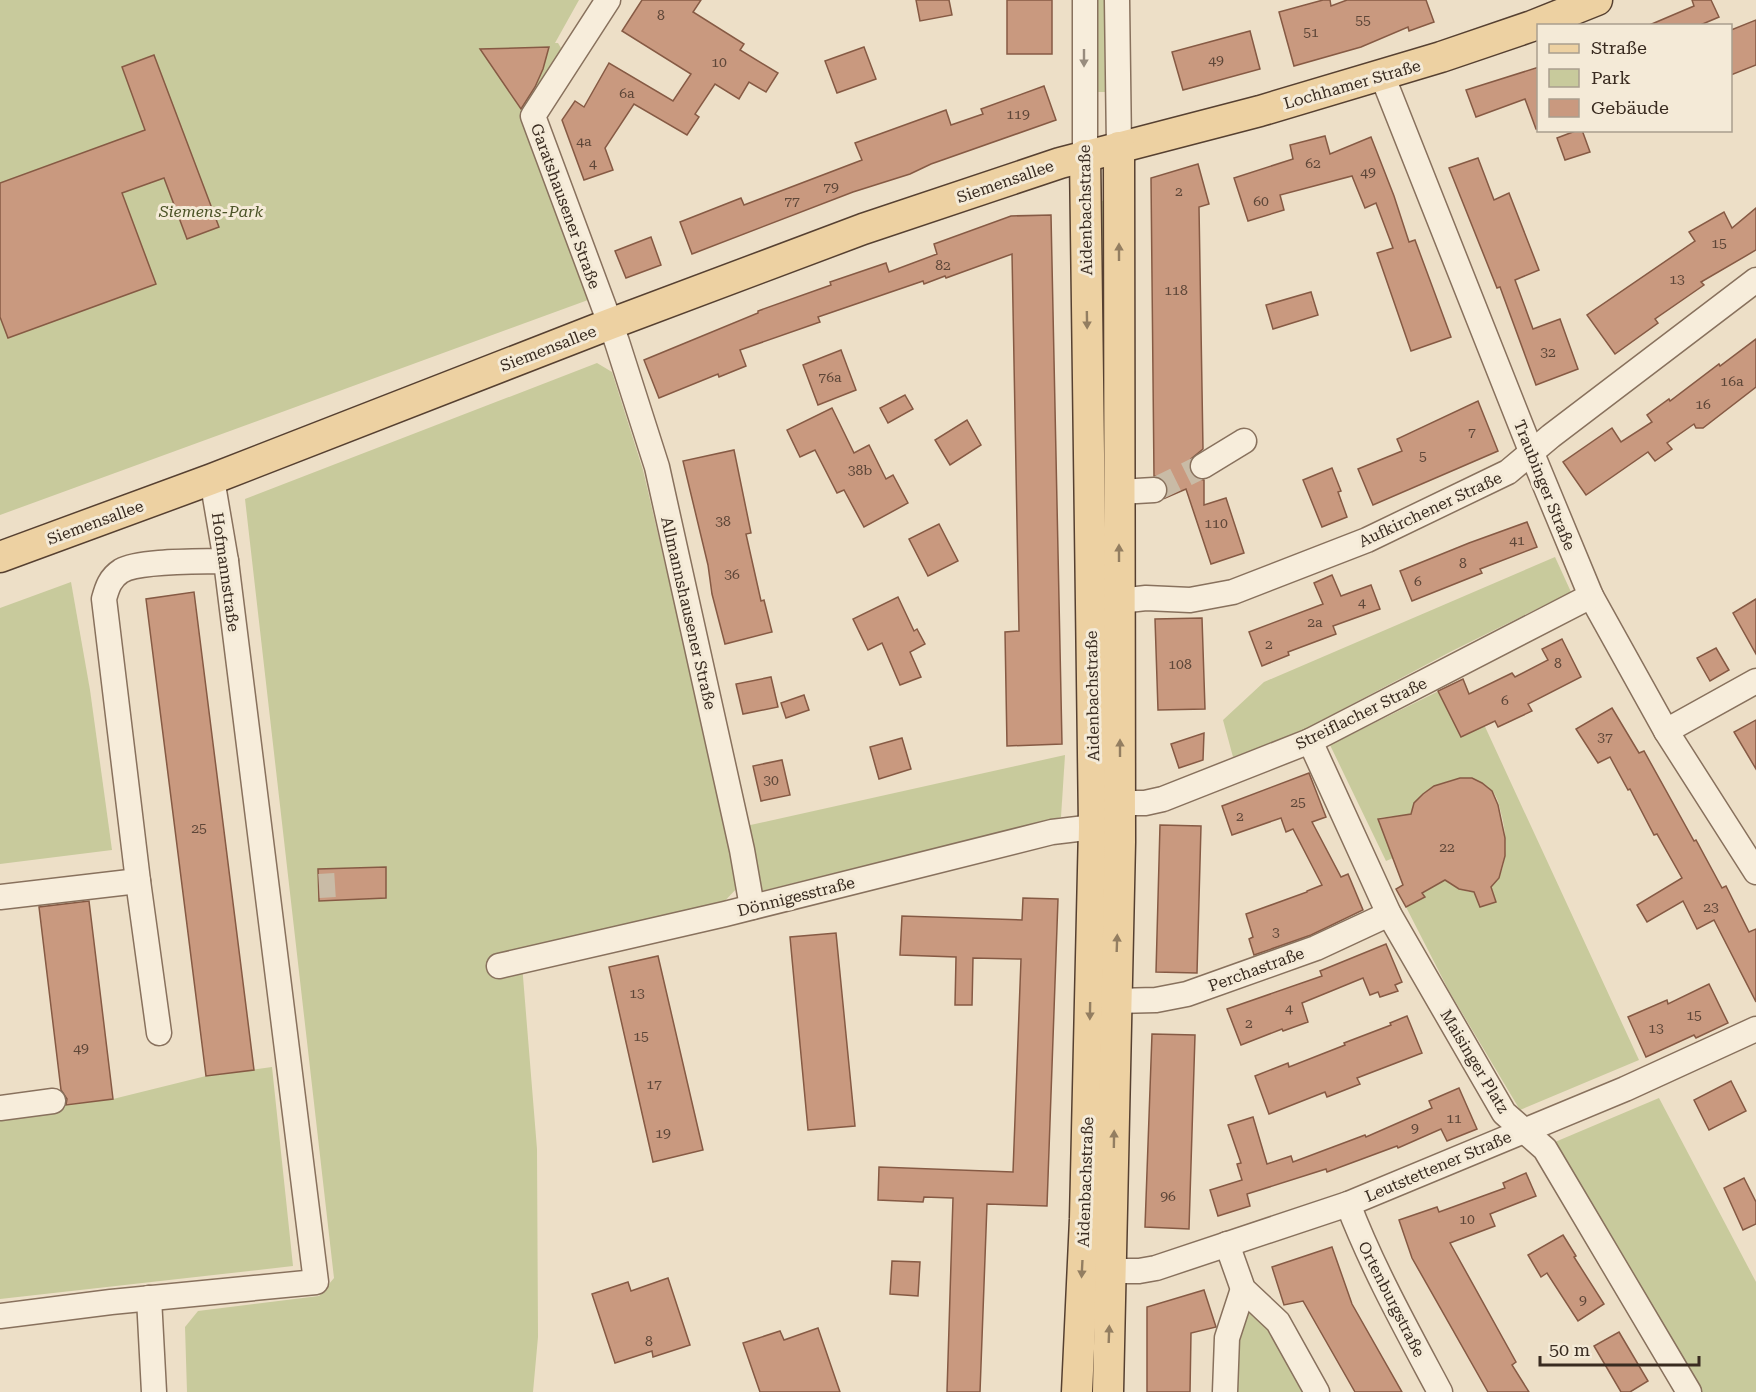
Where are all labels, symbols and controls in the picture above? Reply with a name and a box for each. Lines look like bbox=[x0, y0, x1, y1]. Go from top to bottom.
house number: 8 bbox=[657, 7, 665, 23]
house number: 55 bbox=[1355, 12, 1371, 28]
house number: 51 bbox=[1303, 24, 1319, 40]
legend bbox=[1537, 24, 1732, 132]
text: Straße bbox=[1591, 37, 1647, 58]
one-way arrow bbox=[1079, 49, 1089, 68]
house number: 49 bbox=[1208, 52, 1224, 68]
house number: 10 bbox=[711, 54, 727, 70]
street label: Lochhamer Straße bbox=[1281, 56, 1423, 113]
text: Park bbox=[1591, 67, 1631, 88]
house number: 6a bbox=[619, 85, 635, 101]
text: Gebäude bbox=[1591, 97, 1669, 118]
house number: 119 bbox=[1006, 106, 1030, 122]
street label: Garatshausener Straße bbox=[527, 121, 604, 292]
house number: 4a bbox=[576, 133, 592, 149]
street label: Aidenbachstraße bbox=[1075, 144, 1096, 276]
house number: 4 bbox=[589, 155, 597, 171]
house number: 62 bbox=[1305, 155, 1321, 171]
street label: Siemensallee bbox=[954, 156, 1056, 207]
house number: 49 bbox=[1360, 164, 1376, 180]
house number: 79 bbox=[823, 179, 839, 195]
house number: 2 bbox=[1175, 183, 1183, 199]
house number: 77 bbox=[784, 193, 800, 209]
house number: 60 bbox=[1253, 193, 1269, 209]
park label: Siemens-Park bbox=[158, 202, 263, 221]
house number: 15 bbox=[1711, 235, 1727, 251]
one-way arrow bbox=[1114, 242, 1124, 261]
house number: 82 bbox=[935, 257, 951, 273]
house number: 13 bbox=[1669, 271, 1685, 287]
house number: 118 bbox=[1164, 282, 1188, 298]
one-way arrow bbox=[1082, 311, 1092, 330]
street label: Siemensallee bbox=[497, 321, 599, 375]
house number: 32 bbox=[1540, 344, 1556, 360]
house number: 76a bbox=[818, 369, 842, 385]
house number: 16a bbox=[1720, 373, 1744, 389]
house number: 16 bbox=[1695, 396, 1711, 412]
street label: Traubinger Straße bbox=[1510, 417, 1579, 553]
house number: 7 bbox=[1468, 424, 1476, 440]
house number: 5 bbox=[1419, 448, 1427, 464]
house number: 38b bbox=[848, 462, 872, 478]
street label: Aufkirchener Straße bbox=[1356, 468, 1505, 551]
street label: Siemensallee bbox=[44, 496, 146, 549]
street label: Hofmannstraße bbox=[208, 511, 243, 633]
house number: 38 bbox=[715, 513, 731, 529]
street label: Allmannshausener Straße bbox=[657, 515, 720, 712]
house number: 110 bbox=[1204, 515, 1228, 531]
house number: 41 bbox=[1509, 532, 1525, 548]
one-way arrow bbox=[1114, 543, 1124, 562]
house number: 8 bbox=[1459, 555, 1467, 571]
house number: 36 bbox=[724, 566, 740, 582]
house number: 6 bbox=[1414, 573, 1422, 589]
house number: 4 bbox=[1358, 594, 1366, 610]
house number: 2a bbox=[1307, 614, 1323, 630]
street label: Aidenbachstraße bbox=[1082, 630, 1103, 762]
house number: 2 bbox=[1265, 636, 1273, 652]
house number: 8 bbox=[1554, 655, 1562, 671]
house number: 108 bbox=[1168, 656, 1192, 672]
street label: Streiflacher Straße bbox=[1292, 673, 1430, 754]
house number: 6 bbox=[1501, 692, 1509, 708]
house number: 37 bbox=[1597, 729, 1613, 745]
one-way arrow bbox=[1115, 738, 1125, 757]
house number: 30 bbox=[763, 772, 779, 788]
house number: 25 bbox=[1290, 794, 1306, 810]
house number: 2 bbox=[1236, 808, 1244, 824]
house number: 25 bbox=[191, 820, 207, 836]
house number: 22 bbox=[1439, 839, 1455, 855]
street label: Dönnigesstraße bbox=[735, 873, 857, 920]
house number: 23 bbox=[1703, 899, 1719, 915]
house number: 3 bbox=[1272, 924, 1280, 940]
one-way arrow bbox=[1113, 933, 1122, 952]
street label: Perchastraße bbox=[1206, 943, 1307, 996]
house number: 13 bbox=[629, 985, 645, 1001]
house number: 4 bbox=[1285, 1000, 1293, 1016]
one-way arrow bbox=[1085, 1002, 1095, 1021]
street label: Maisinger Platz bbox=[1436, 1006, 1513, 1117]
house number: 15 bbox=[1686, 1007, 1702, 1023]
house number: 2 bbox=[1245, 1015, 1253, 1031]
house number: 13 bbox=[1648, 1020, 1664, 1036]
house number: 15 bbox=[633, 1028, 649, 1044]
house number: 49 bbox=[73, 1040, 89, 1056]
house number: 17 bbox=[646, 1076, 662, 1092]
house number: 11 bbox=[1446, 1110, 1462, 1126]
street label: Aidenbachstraße bbox=[1074, 1116, 1097, 1248]
house number: 9 bbox=[1411, 1120, 1419, 1136]
house number: 19 bbox=[655, 1125, 671, 1141]
street label: Leutstettener Straße bbox=[1362, 1127, 1514, 1206]
one-way arrow bbox=[1109, 1129, 1119, 1148]
house number: 96 bbox=[1160, 1188, 1176, 1204]
house number: 10 bbox=[1459, 1211, 1475, 1227]
street label: Ortenburgstraße bbox=[1354, 1238, 1429, 1360]
one-way arrow bbox=[1078, 1260, 1087, 1279]
house number: 9 bbox=[1579, 1292, 1587, 1308]
one-way arrow bbox=[1104, 1324, 1114, 1343]
scale bar bbox=[1540, 1329, 1699, 1367]
house number: 8 bbox=[645, 1333, 653, 1349]
text: 50 m bbox=[1549, 1339, 1590, 1360]

